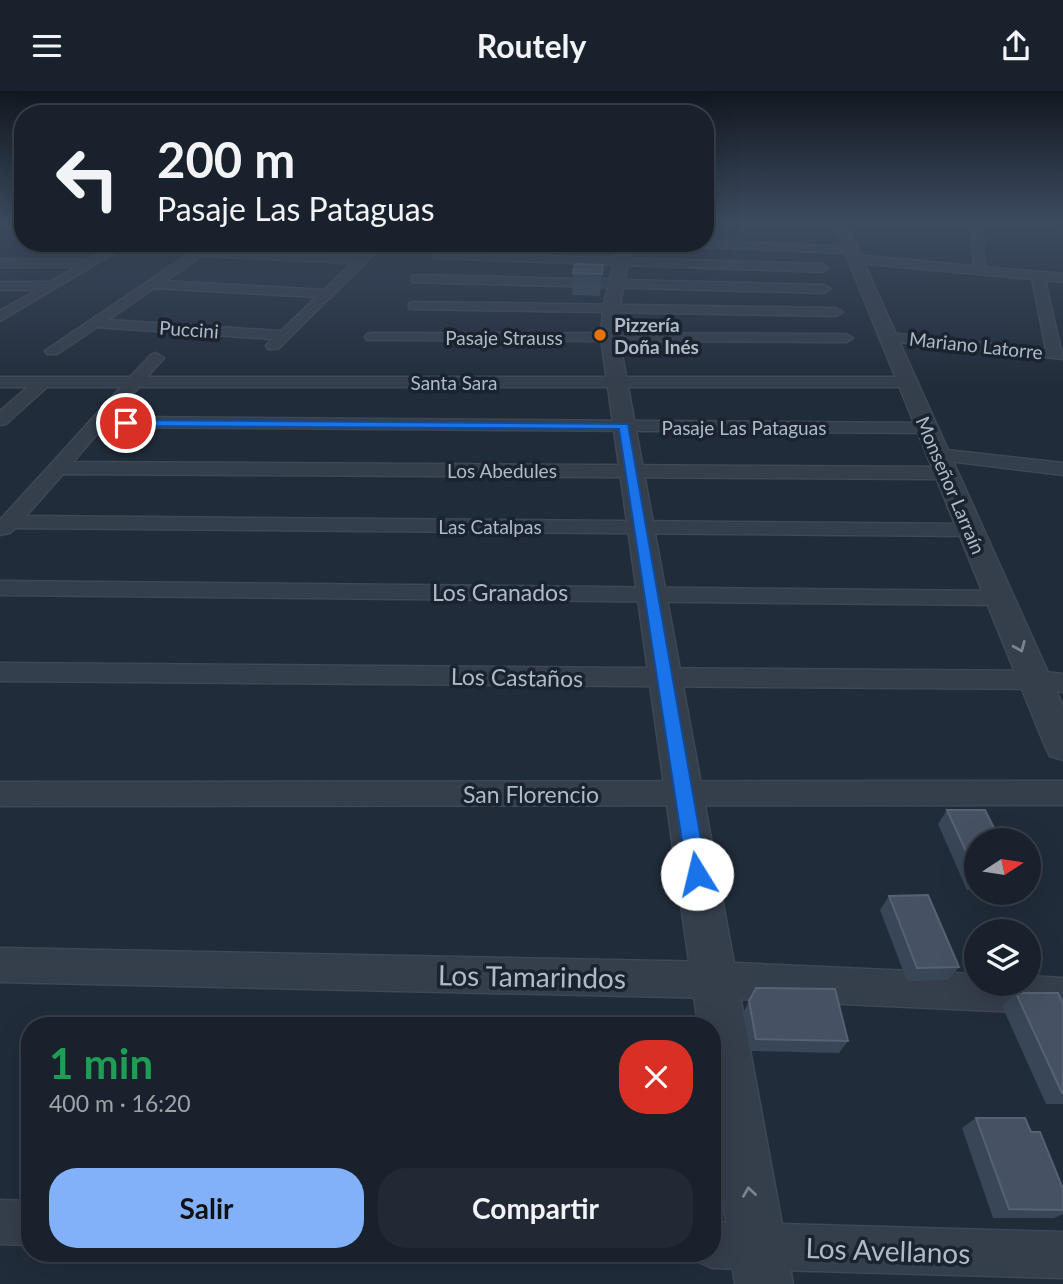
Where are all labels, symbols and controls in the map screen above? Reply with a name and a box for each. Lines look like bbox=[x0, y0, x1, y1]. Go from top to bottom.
text: Routely bbox=[477, 26, 586, 65]
icon: menu bbox=[28, 27, 66, 65]
icon: share bbox=[997, 27, 1035, 65]
text: 200 m bbox=[157, 130, 295, 188]
icon: left bbox=[42, 133, 133, 224]
text: Pasaje Las Pataguas bbox=[157, 189, 435, 228]
place label: Pizzería Doña Inés bbox=[614, 313, 699, 358]
street label: Puccini bbox=[158, 315, 220, 343]
street label: Pasaje Strauss bbox=[445, 326, 563, 349]
marker: Pizzería Doña Inés bbox=[592, 327, 608, 343]
street label: Mariano Latorre bbox=[908, 327, 1044, 363]
street label: Santa Sara bbox=[410, 371, 498, 394]
pin bbox=[96, 393, 156, 453]
icon: arrive bbox=[107, 404, 145, 442]
street label: Monseñor Larraín bbox=[912, 413, 990, 557]
street label: Pasaje Las Pataguas bbox=[662, 416, 826, 439]
street label: Los Abedules bbox=[447, 459, 557, 482]
street label: Las Catalpas bbox=[438, 515, 542, 538]
street label: Los Granados bbox=[432, 578, 568, 606]
one-way arrow bbox=[1012, 640, 1026, 652]
street label: Los Castaños bbox=[451, 662, 583, 692]
street label: San Florencio bbox=[463, 780, 599, 808]
north arrow bbox=[964, 828, 1041, 905]
map controls bbox=[964, 828, 1041, 996]
position arrow bbox=[660, 837, 734, 911]
button: layers bbox=[964, 919, 1041, 996]
street label: Los Tamarindos bbox=[438, 957, 626, 995]
text: 1 min bbox=[49, 1038, 153, 1088]
button: close bbox=[619, 1040, 693, 1114]
text: 400 m · 16:20 bbox=[49, 1089, 191, 1117]
button: Salir bbox=[49, 1168, 364, 1248]
button: Compartir bbox=[378, 1168, 693, 1248]
one-way arrow bbox=[742, 1187, 757, 1198]
street label: Los Avellanos bbox=[805, 1230, 971, 1270]

